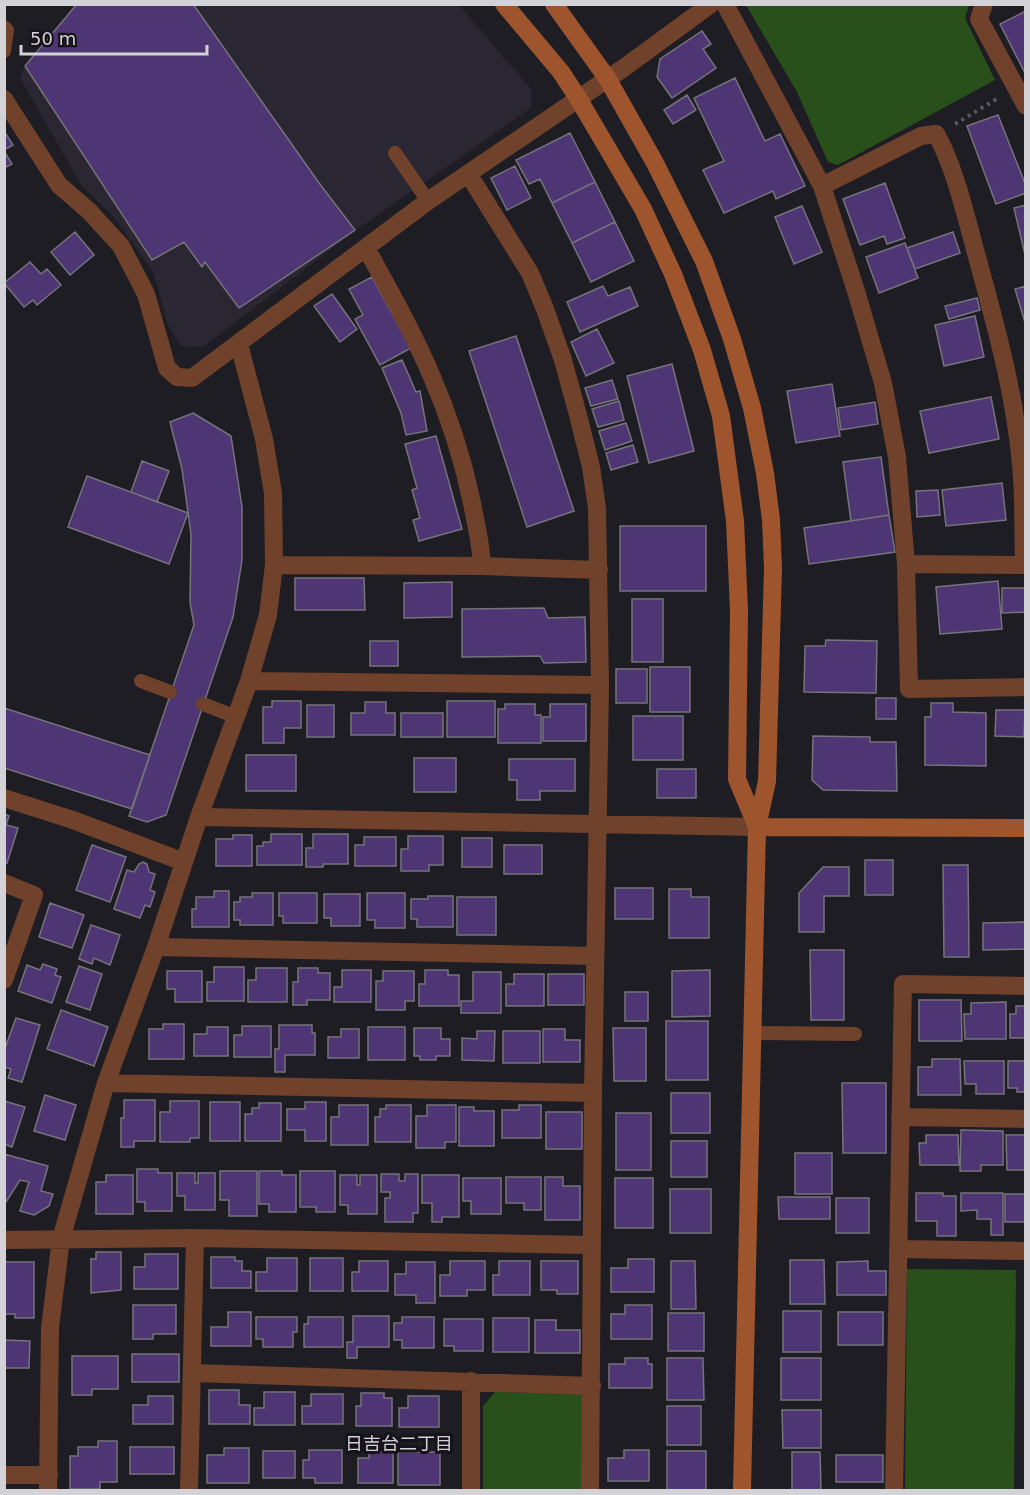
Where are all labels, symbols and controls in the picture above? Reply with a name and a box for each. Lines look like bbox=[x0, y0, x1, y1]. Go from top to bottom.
scale bar bbox=[21, 18, 207, 56]
text: 50 m bbox=[30, 28, 76, 49]
district label: 日吉台二丁目 bbox=[345, 1433, 453, 1454]

